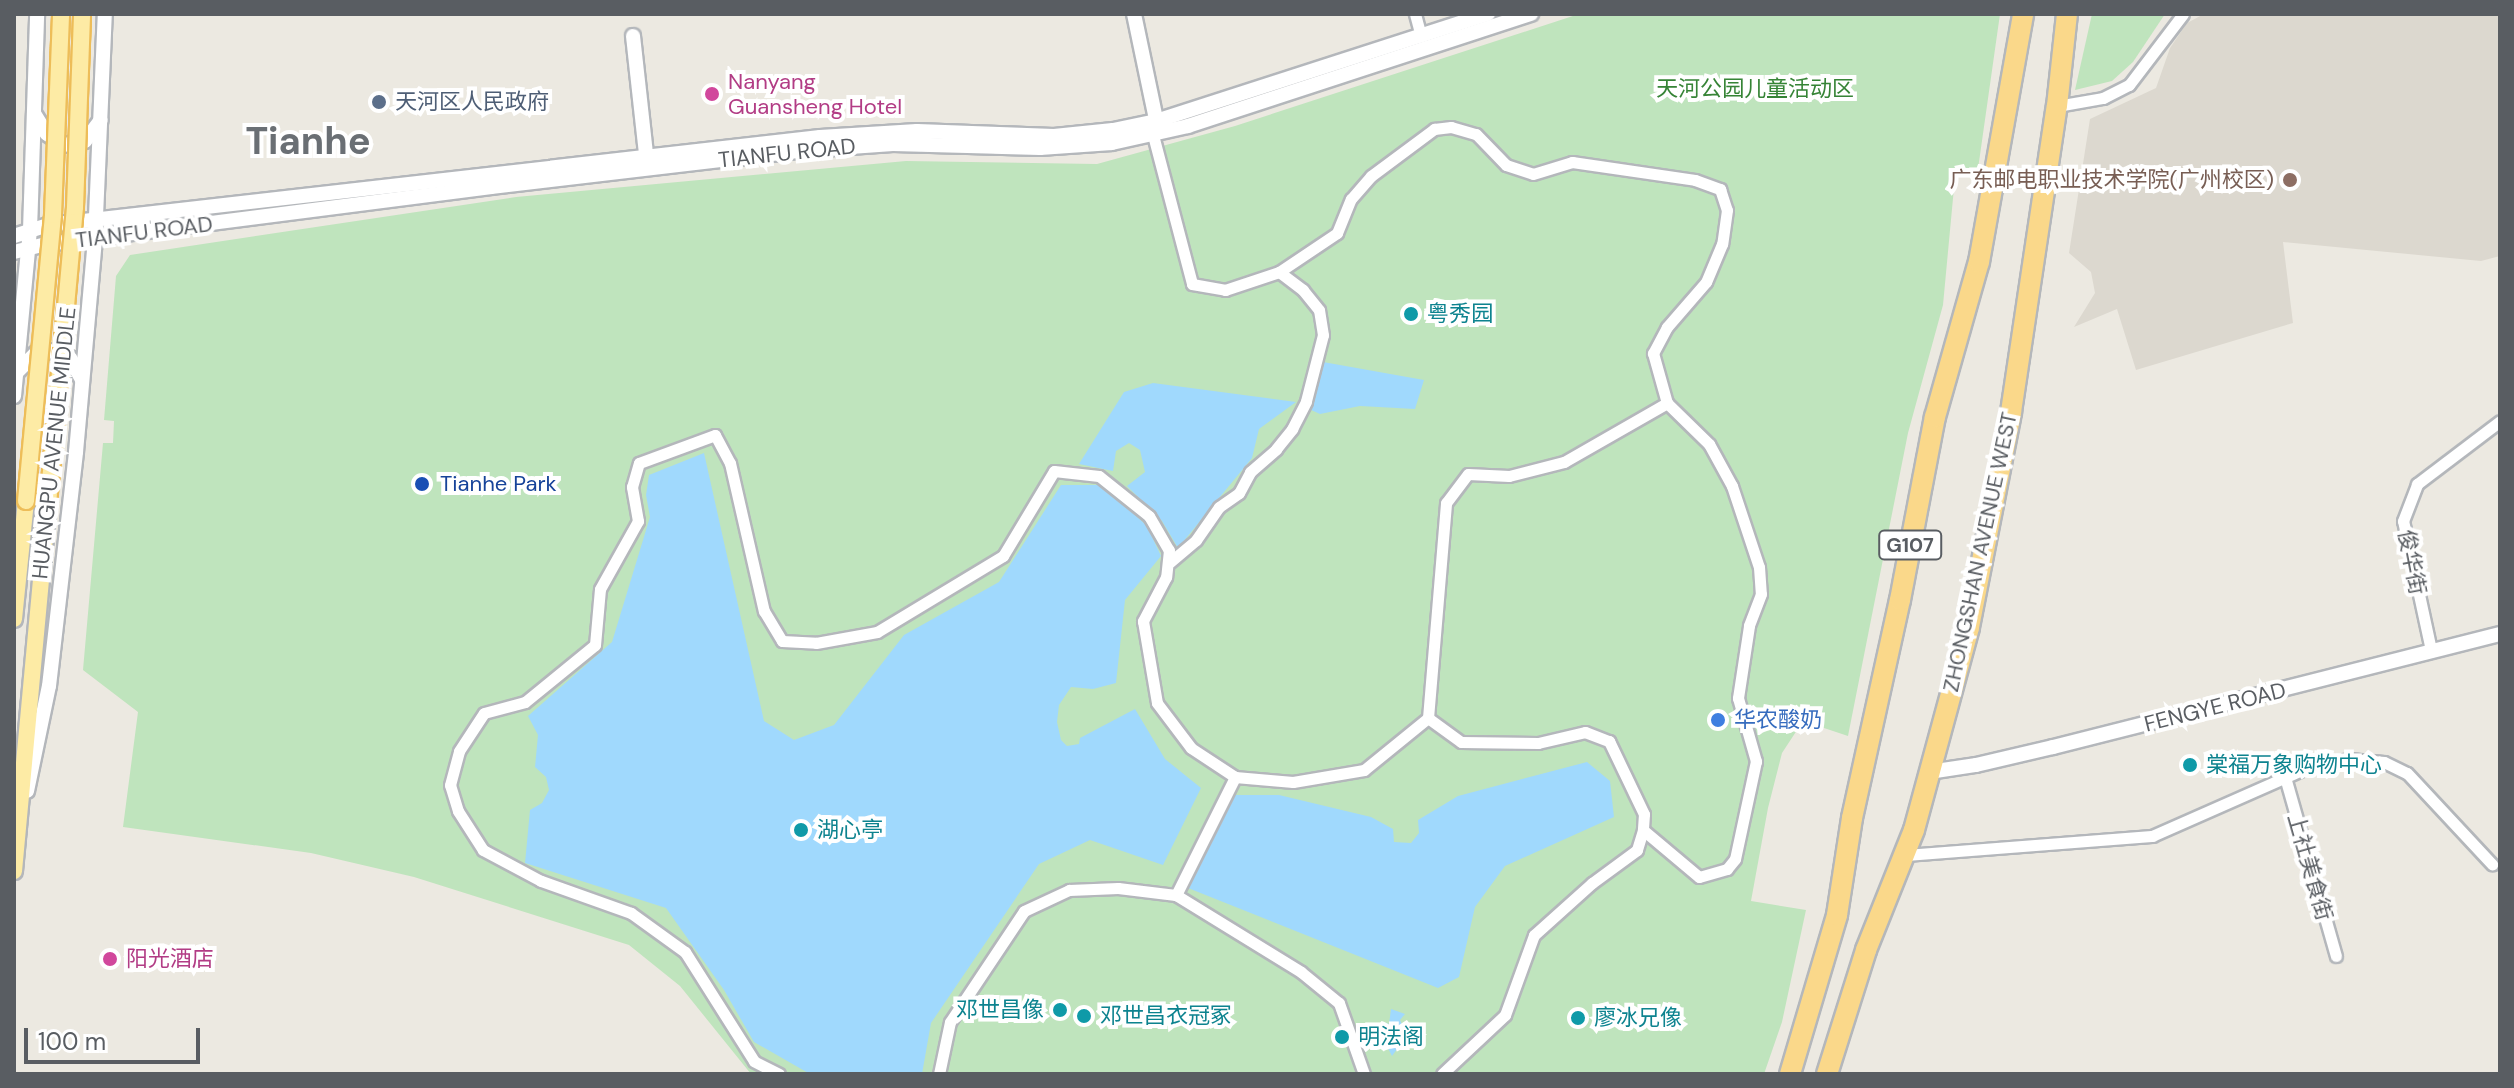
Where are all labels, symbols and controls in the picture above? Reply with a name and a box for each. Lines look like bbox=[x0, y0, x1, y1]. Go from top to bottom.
place label: Nanyang Guansheng Hotel bbox=[728, 68, 902, 120]
park label: 天河公园儿童活动区 bbox=[1656, 76, 1854, 102]
marker: Nanyang Guansheng Hotel bbox=[703, 85, 721, 103]
place label: 天河区人民政府 bbox=[395, 89, 549, 115]
marker: 天河区人民政府 bbox=[370, 93, 388, 111]
district label: Tianhe bbox=[245, 119, 371, 165]
street label: TIANFU ROAD bbox=[717, 133, 857, 173]
place label: 广东邮电职业技术学院(广州校区) bbox=[1950, 167, 2274, 193]
marker: 广东邮电职业技术学院(广州校区) bbox=[2281, 171, 2299, 189]
street label: TIANFU ROAD bbox=[74, 210, 214, 254]
place label: 粤秀园 bbox=[1427, 301, 1493, 327]
marker: 粤秀园 bbox=[1402, 305, 1420, 323]
street label: HUANGPU AVENUE MIDDLE bbox=[27, 306, 81, 580]
street label: ZHONGSHAN AVENUE WEST bbox=[1937, 410, 2023, 694]
place label: Tianhe Park bbox=[440, 471, 557, 497]
marker: Tianhe Park bbox=[411, 473, 433, 495]
street label: 俊华街 bbox=[2393, 527, 2431, 597]
road number: G107 bbox=[1878, 529, 1942, 561]
street label: FENGYE ROAD bbox=[2141, 677, 2289, 737]
place label: 华农酸奶 bbox=[1734, 707, 1822, 733]
marker: 华农酸奶 bbox=[1709, 711, 1727, 729]
place label: 棠福万象购物中心 bbox=[2206, 752, 2382, 778]
marker: 棠福万象购物中心 bbox=[2181, 756, 2199, 774]
street label: 上社美食街 bbox=[2282, 810, 2338, 924]
place label: 湖心亭 bbox=[817, 817, 883, 843]
marker: 湖心亭 bbox=[792, 821, 810, 839]
place label: 阳光酒店 bbox=[126, 946, 214, 972]
marker: 阳光酒店 bbox=[101, 950, 119, 968]
place label: 邓世昌像 bbox=[956, 997, 1044, 1023]
marker: 邓世昌像 bbox=[1051, 1001, 1069, 1019]
place label: 邓世昌衣冠冢 bbox=[1100, 1003, 1232, 1029]
place label: 廖冰兄像 bbox=[1594, 1005, 1682, 1031]
marker: 邓世昌衣冠冢 bbox=[1075, 1007, 1093, 1025]
marker: 廖冰兄像 bbox=[1569, 1009, 1587, 1027]
scale bar bbox=[28, 1012, 204, 1062]
place label: 明法阁 bbox=[1358, 1024, 1424, 1050]
text: 100 m bbox=[38, 1026, 106, 1057]
marker: 明法阁 bbox=[1333, 1028, 1351, 1046]

